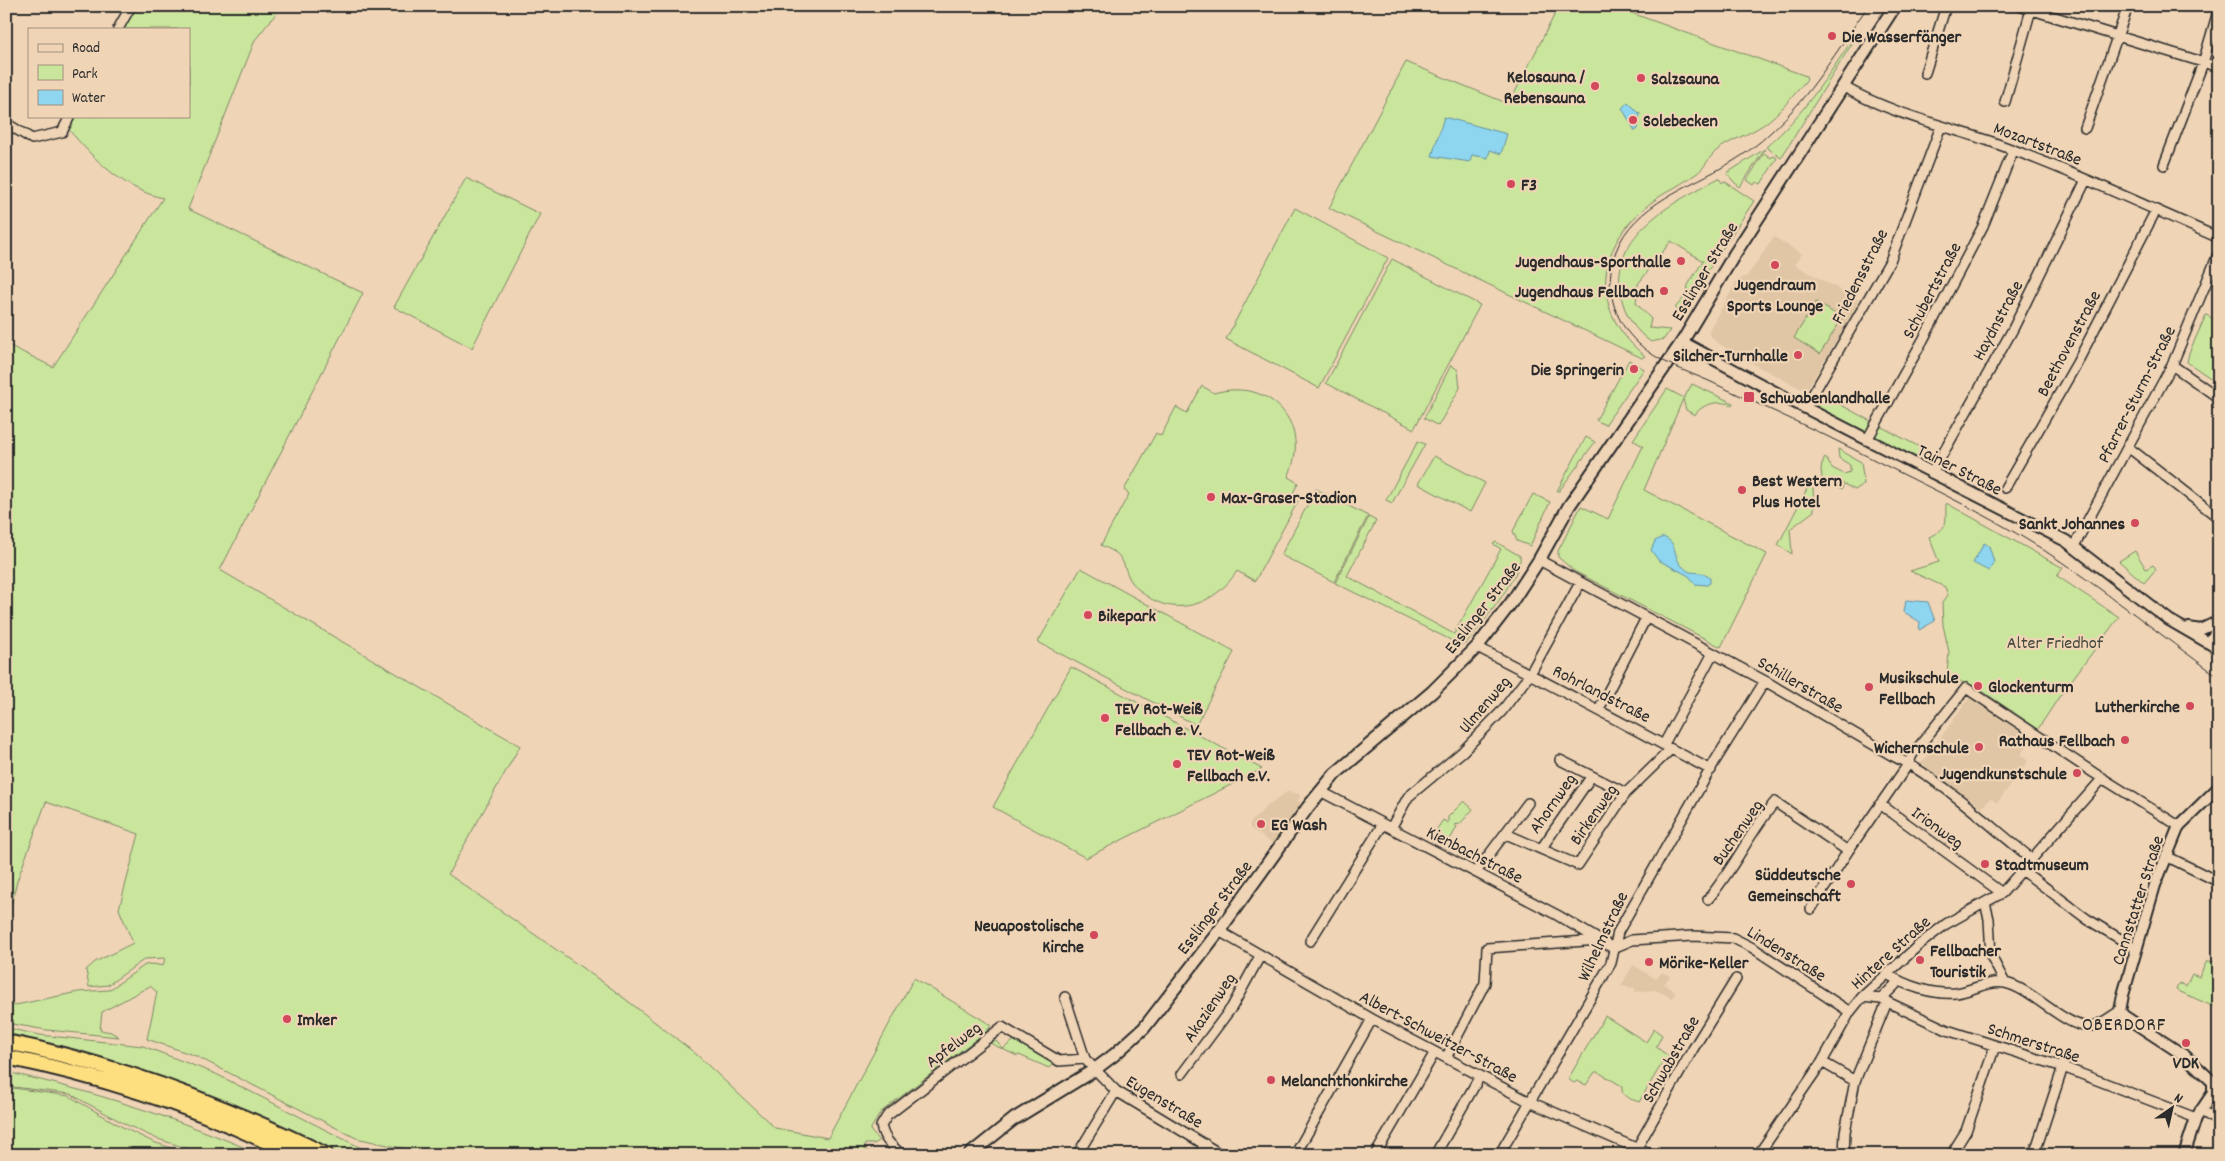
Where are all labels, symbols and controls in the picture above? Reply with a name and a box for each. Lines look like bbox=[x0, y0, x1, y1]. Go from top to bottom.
place label: Die Wasserfänger bbox=[1842, 26, 1962, 51]
legend bbox=[28, 28, 190, 118]
marker: Die Wasserfänger bbox=[1826, 30, 1838, 42]
text: Road bbox=[72, 38, 100, 60]
text: Park bbox=[72, 64, 98, 86]
place label: Kelosauna / Rebensauna bbox=[1504, 66, 1586, 112]
place label: Salzsauna bbox=[1651, 68, 1720, 93]
marker: Salzsauna bbox=[1635, 72, 1647, 84]
marker: Kelosauna / Rebensauna bbox=[1589, 80, 1601, 92]
text: Water bbox=[72, 88, 106, 110]
place label: Solebecken bbox=[1643, 110, 1718, 135]
marker: Solebecken bbox=[1627, 114, 1639, 126]
street label: Mozartstraße bbox=[1989, 117, 2085, 174]
place label: F3 bbox=[1521, 174, 1537, 199]
marker: F3 bbox=[1505, 178, 1517, 190]
street label: Esslinger Straße bbox=[1667, 218, 1746, 327]
street label: Friedensstraße bbox=[1826, 225, 1896, 329]
street label: Schubertstraße bbox=[1897, 238, 1969, 344]
place label: Jugendhaus-Sporthalle bbox=[1515, 251, 1671, 276]
marker: Jugendhaus-Sporthalle bbox=[1675, 255, 1687, 267]
marker: Jugendraum Sports Lounge bbox=[1769, 259, 1781, 271]
place label: Jugendraum Sports Lounge bbox=[1727, 274, 1823, 320]
street label: Haydnstraße bbox=[1968, 277, 2031, 366]
place label: Jugendhaus Fellbach bbox=[1515, 281, 1654, 306]
marker: Jugendhaus Fellbach bbox=[1658, 285, 1670, 297]
street label: Beethovenstraße bbox=[2032, 287, 2109, 402]
street label: Pfarrer-Sturm-Straße bbox=[2093, 322, 2184, 468]
place label: Silcher-Turnhalle bbox=[1673, 345, 1788, 370]
marker: Silcher-Turnhalle bbox=[1792, 349, 1804, 361]
place label: Die Springerin bbox=[1531, 359, 1624, 384]
marker: Die Springerin bbox=[1628, 363, 1640, 375]
place label: Schwabenlandhalle bbox=[1760, 387, 1890, 412]
marker: Schwabenlandhalle bbox=[1742, 390, 1756, 404]
street label: Tainer Straße bbox=[1912, 439, 2006, 503]
place label: Best Western Plus Hotel bbox=[1752, 470, 1842, 516]
marker: Best Western Plus Hotel bbox=[1736, 484, 1748, 496]
place label: Max-Graser-Stadion bbox=[1221, 487, 1356, 512]
marker: Max-Graser-Stadion bbox=[1205, 491, 1217, 503]
place label: Sankt Johannes bbox=[2019, 513, 2125, 538]
marker: Sankt Johannes bbox=[2129, 517, 2141, 529]
street label: Esslinger Straße bbox=[1440, 557, 1528, 660]
place label: Bikepark bbox=[1098, 605, 1157, 630]
marker: Bikepark bbox=[1082, 609, 1094, 621]
park label: Alter Friedhof bbox=[2007, 632, 2104, 657]
street label: Schillerstraße bbox=[1752, 651, 1848, 721]
street label: Rohrlandstraße bbox=[1548, 660, 1654, 731]
place label: Musikschule Fellbach bbox=[1879, 667, 1959, 713]
street label: Ulmenweg bbox=[1454, 671, 1518, 740]
place label: Glockenturm bbox=[1988, 676, 2074, 701]
marker: Glockenturm bbox=[1972, 680, 1984, 692]
marker: Musikschule Fellbach bbox=[1863, 681, 1875, 693]
place label: Lutherkirche bbox=[2095, 696, 2180, 721]
place label: TEV Rot-Weiß Fellbach e. V. bbox=[1115, 698, 1203, 744]
marker: Lutherkirche bbox=[2184, 700, 2196, 712]
marker: TEV Rot-Weiß Fellbach e. V. bbox=[1099, 712, 1111, 724]
place label: Rathaus Fellbach bbox=[1999, 730, 2115, 755]
marker: Rathaus Fellbach bbox=[2119, 734, 2131, 746]
place label: Wichernschule bbox=[1874, 737, 1969, 762]
marker: Wichernschule bbox=[1973, 741, 1985, 753]
place label: TEV Rot-Weiß Fellbach e.V. bbox=[1187, 744, 1275, 790]
marker: TEV Rot-Weiß Fellbach e.V. bbox=[1171, 758, 1183, 770]
place label: Jugendkunstschule bbox=[1939, 763, 2067, 788]
marker: Jugendkunstschule bbox=[2071, 767, 2083, 779]
street label: Ahornweg bbox=[1524, 769, 1584, 840]
street label: Birkenweg bbox=[1565, 780, 1625, 851]
street label: Buchenweg bbox=[1707, 795, 1771, 871]
street label: Irionweg bbox=[1905, 801, 1968, 857]
place label: EG Wash bbox=[1271, 814, 1327, 839]
marker: EG Wash bbox=[1255, 818, 1267, 830]
street label: Kienbachstraße bbox=[1421, 821, 1527, 891]
street label: Cannstatter Straße bbox=[2107, 833, 2172, 969]
place label: Stadtmuseum bbox=[1995, 854, 2089, 879]
street label: Esslinger Straße bbox=[1172, 856, 1260, 961]
marker: Stadtmuseum bbox=[1979, 858, 1991, 870]
place label: Süddeutsche Gemeinschaft bbox=[1748, 864, 1841, 910]
marker: Süddeutsche Gemeinschaft bbox=[1845, 878, 1857, 890]
street label: Wilhelmstraße bbox=[1573, 888, 1636, 986]
street label: Hintere Straße bbox=[1846, 911, 1937, 997]
place label: Neuapostolische Kirche bbox=[974, 915, 1084, 961]
street label: Lindenstraße bbox=[1741, 921, 1830, 989]
marker: Neuapostolische Kirche bbox=[1088, 929, 1100, 941]
place label: Fellbacher Touristik bbox=[1930, 940, 2001, 986]
place label: Mörike-Keller bbox=[1659, 952, 1749, 977]
marker: Fellbacher Touristik bbox=[1914, 954, 1926, 966]
marker: Mörike-Keller bbox=[1643, 956, 1655, 968]
street label: Akazienweg bbox=[1179, 968, 1244, 1048]
street label: Albert-Schweitzer-Straße bbox=[1354, 986, 1521, 1091]
place label: Imker bbox=[297, 1009, 337, 1034]
street label: Schwabstraße bbox=[1637, 1012, 1707, 1109]
marker: Imker bbox=[281, 1013, 293, 1025]
district label: OBERDORF bbox=[2082, 1013, 2166, 1040]
street label: Apfelweg bbox=[921, 1017, 988, 1075]
street label: Schmerstraße bbox=[1984, 1018, 2083, 1071]
marker: VDK bbox=[2180, 1037, 2192, 1049]
place label: VDK bbox=[2173, 1052, 2200, 1077]
street label: Eugenstraße bbox=[1120, 1070, 1207, 1136]
place label: Melanchthonkirche bbox=[1281, 1070, 1408, 1095]
marker: Melanchthonkirche bbox=[1265, 1074, 1277, 1086]
north arrow bbox=[2148, 1084, 2198, 1134]
text: N bbox=[2170, 1089, 2187, 1109]

